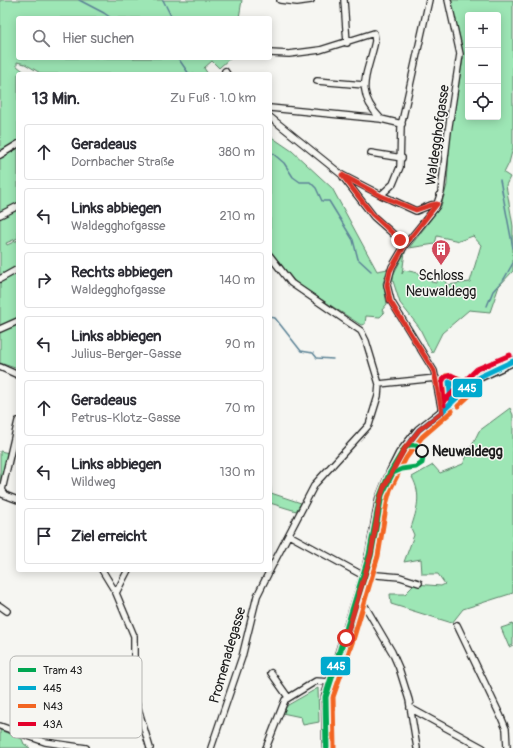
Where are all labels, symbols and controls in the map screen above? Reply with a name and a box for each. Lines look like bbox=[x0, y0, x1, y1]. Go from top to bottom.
map controls bbox=[465, 12, 501, 120]
button: + bbox=[465, 12, 501, 48]
search box bbox=[16, 16, 272, 60]
icon: search bbox=[30, 27, 52, 49]
text: Hier suchen bbox=[62, 29, 134, 48]
button: − bbox=[465, 48, 501, 84]
street label: Waldegghofgasse bbox=[422, 83, 453, 187]
button: locate bbox=[465, 84, 501, 120]
text: 13 Min. bbox=[32, 88, 80, 109]
text: Zu Fuß · 1.0 km bbox=[170, 90, 256, 106]
text: Geradeaus bbox=[71, 135, 137, 154]
icon: ahead bbox=[33, 141, 55, 163]
text: 380 m bbox=[218, 144, 255, 160]
text: Dornbacher Straße bbox=[71, 154, 174, 170]
text: Links abbiegen bbox=[71, 199, 162, 218]
icon: left bbox=[33, 205, 55, 227]
text: 210 m bbox=[219, 208, 255, 224]
text: Waldegghofgasse bbox=[71, 218, 165, 234]
route end bbox=[391, 231, 409, 249]
building icon: Schloss Neuwaldegg bbox=[430, 238, 452, 266]
text: Rechts abbiegen bbox=[71, 263, 173, 282]
place label: Schloss Neuwaldegg bbox=[406, 267, 476, 300]
icon: right bbox=[33, 269, 55, 291]
text: 140 m bbox=[219, 272, 255, 288]
text: Waldegghofgasse bbox=[71, 282, 165, 298]
text: Links abbiegen bbox=[71, 327, 162, 346]
icon: left bbox=[33, 333, 55, 355]
text: 90 m bbox=[225, 336, 255, 352]
text: Julius-Berger-Gasse bbox=[71, 346, 181, 362]
line badge: 445 bbox=[452, 378, 483, 398]
text: 445 bbox=[457, 382, 476, 395]
text: Geradeaus bbox=[71, 391, 137, 410]
icon: ahead bbox=[33, 397, 55, 419]
text: 70 m bbox=[225, 400, 255, 416]
text: Petrus-Klotz-Gasse bbox=[71, 410, 181, 426]
place label: Neuwaldegg bbox=[432, 443, 503, 460]
marker: Neuwaldegg bbox=[415, 444, 429, 458]
text: Links abbiegen bbox=[71, 455, 162, 474]
icon: left bbox=[33, 461, 55, 483]
text: 130 m bbox=[219, 464, 255, 480]
text: Wildweg bbox=[71, 474, 116, 490]
icon: arrive bbox=[33, 525, 55, 547]
text: Ziel erreicht bbox=[71, 527, 147, 546]
street label: Promenadegasse bbox=[206, 605, 249, 705]
route start bbox=[337, 629, 355, 647]
legend bbox=[10, 656, 142, 738]
line badge: 445 bbox=[320, 656, 351, 676]
text: 445 bbox=[326, 660, 345, 673]
text: Tram 43 bbox=[43, 664, 83, 677]
text: 445 bbox=[43, 682, 62, 695]
text: N43 bbox=[43, 700, 63, 713]
text: 43A bbox=[43, 718, 63, 731]

